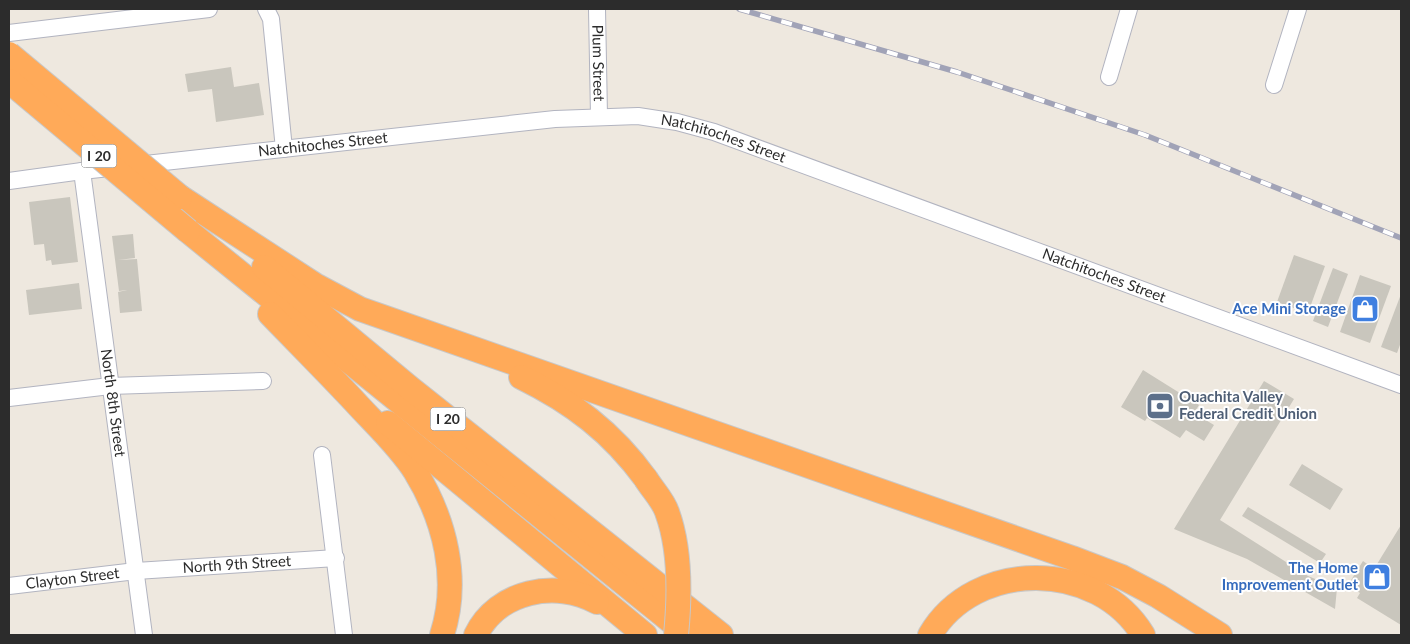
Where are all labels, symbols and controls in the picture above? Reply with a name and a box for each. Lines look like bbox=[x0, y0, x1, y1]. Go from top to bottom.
street label: Plum Street bbox=[589, 24, 609, 102]
street label: Natchitoches Street bbox=[660, 110, 789, 166]
street label: Natchitoches Street bbox=[257, 127, 389, 160]
road number: I 20 bbox=[82, 144, 116, 168]
street label: Natchitoches Street bbox=[1040, 244, 1169, 306]
shop icon: Ace Mini Storage bbox=[1350, 294, 1380, 324]
place label: Ace Mini Storage bbox=[1231, 299, 1346, 317]
street label: North 8th Street bbox=[98, 348, 130, 458]
place label: Ouachita Valley Federal Credit Union bbox=[1179, 387, 1317, 422]
bank icon: Ouachita Valley Federal Credit Union bbox=[1145, 391, 1175, 421]
road number: I 20 bbox=[430, 408, 466, 430]
street label: North 9th Street bbox=[182, 551, 292, 576]
place label: The Home Improvement Outlet bbox=[1222, 558, 1358, 593]
shop icon: The Home Improvement Outlet bbox=[1362, 562, 1392, 592]
street label: Clayton Street bbox=[25, 563, 121, 592]

